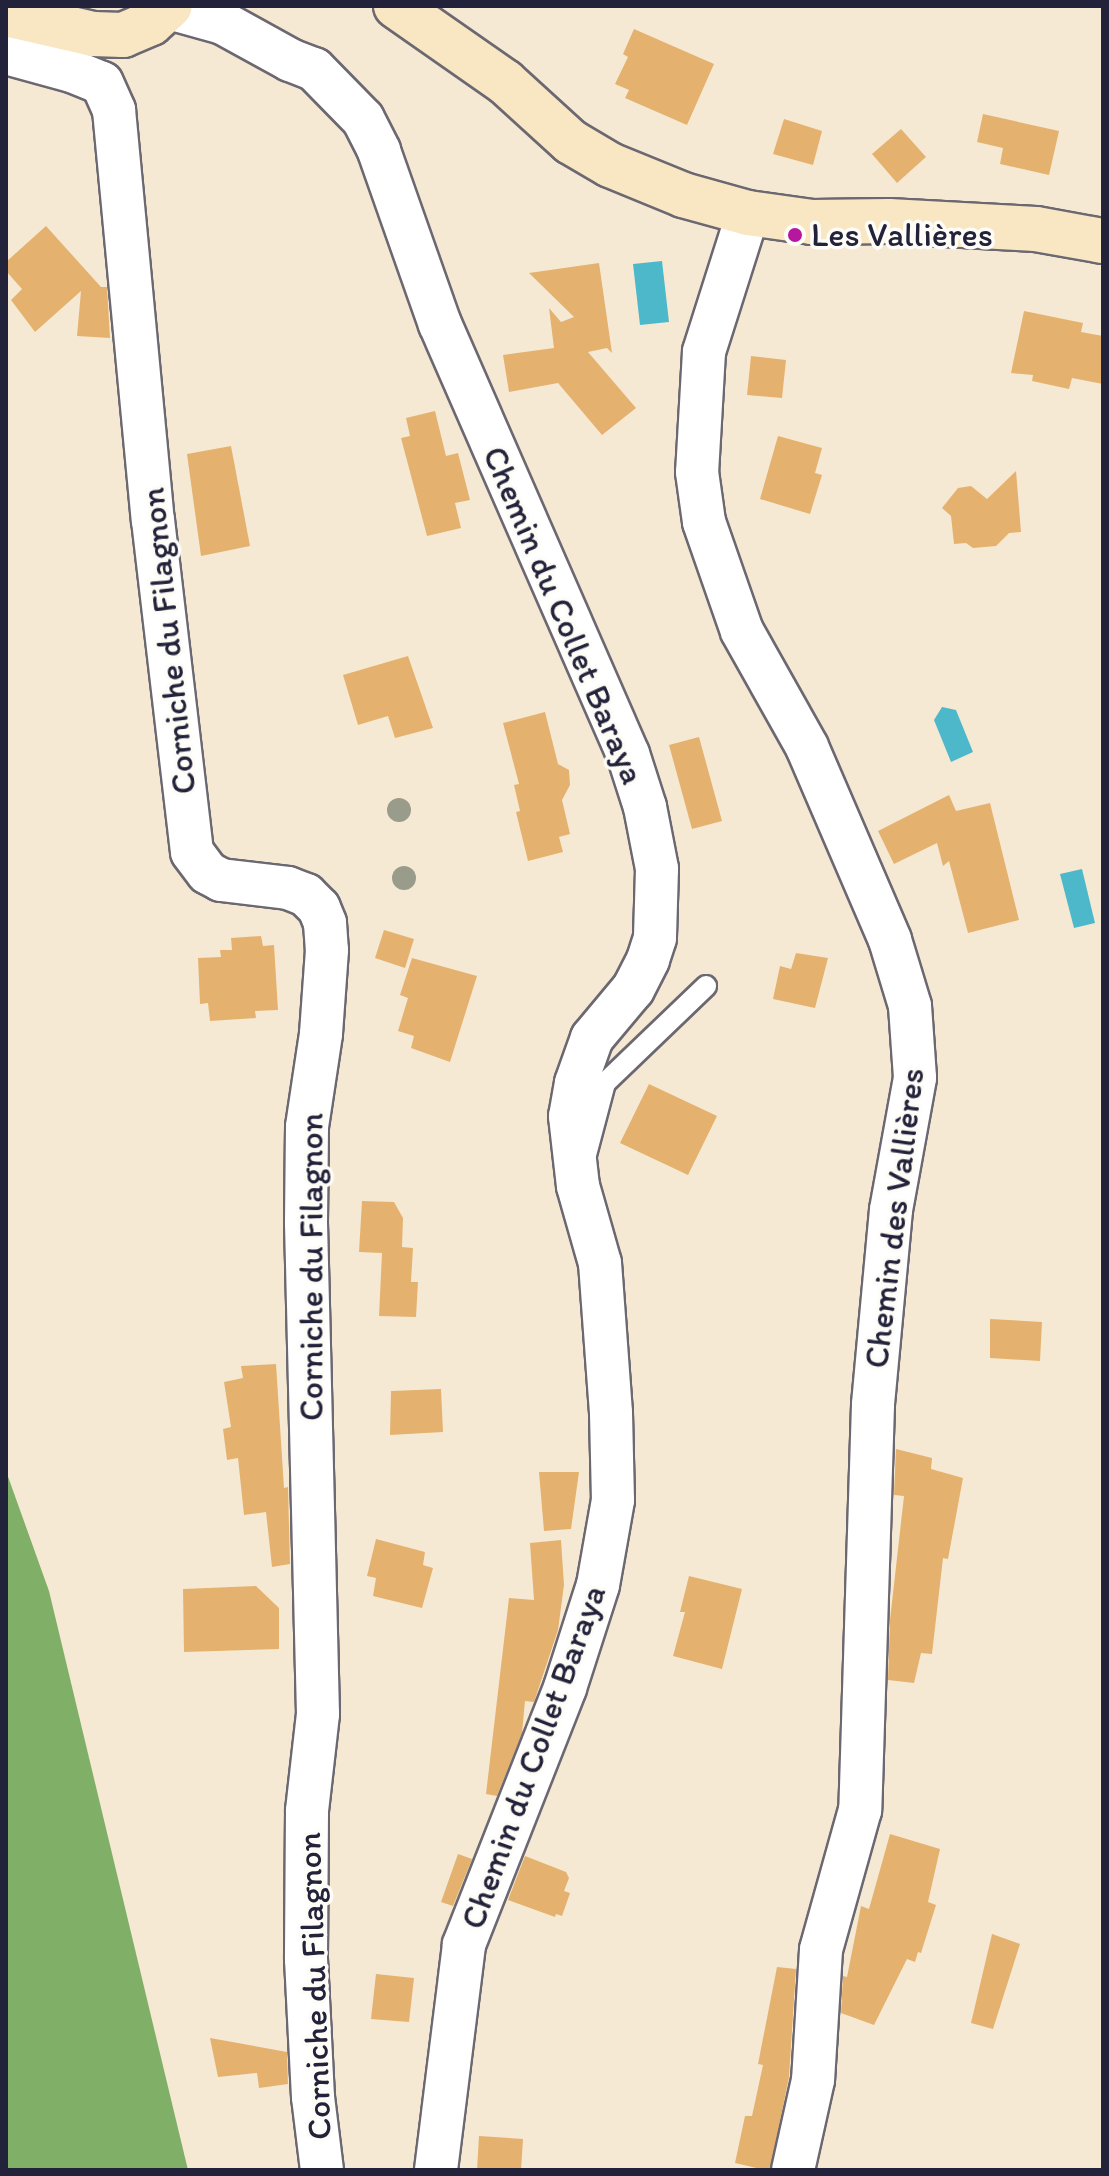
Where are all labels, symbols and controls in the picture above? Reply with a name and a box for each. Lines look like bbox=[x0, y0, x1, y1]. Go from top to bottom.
place label: Les Vallières bbox=[811, 215, 993, 255]
marker: Les Vallières bbox=[786, 226, 804, 244]
street label: Chemin du Collet Baraya bbox=[474, 440, 654, 790]
street label: Corniche du Filagnon bbox=[132, 485, 204, 797]
street label: Chemin des Vallières bbox=[855, 1065, 933, 1371]
street label: Corniche du Filagnon bbox=[291, 1113, 331, 1421]
street label: Chemin du Collet Baraya bbox=[452, 1579, 614, 1935]
street label: Corniche du Filagnon bbox=[288, 1831, 340, 2141]

